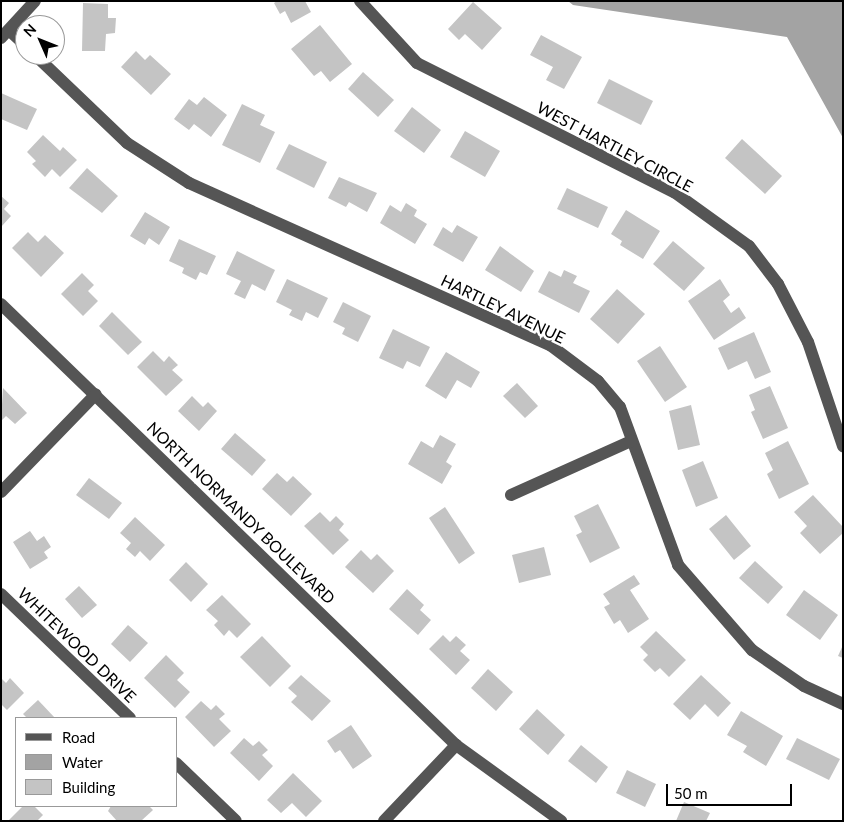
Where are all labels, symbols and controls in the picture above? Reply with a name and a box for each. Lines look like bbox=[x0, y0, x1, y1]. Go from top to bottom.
north arrow bbox=[15, 15, 65, 65]
text: N bbox=[20, 20, 39, 40]
street label: WEST HARTLEY CIRCLE bbox=[533, 97, 697, 197]
street label: HARTLEY AVENUE bbox=[437, 270, 569, 348]
street label: NORTH NORMANDY BOULEVARD bbox=[143, 418, 339, 608]
street label: WHITEWOOD DRIVE bbox=[14, 584, 140, 706]
legend bbox=[15, 717, 178, 807]
text: Road bbox=[62, 728, 95, 746]
text: Water bbox=[62, 753, 103, 771]
scale bar bbox=[669, 774, 795, 806]
text: Building bbox=[62, 778, 115, 796]
text: 50 m bbox=[674, 784, 708, 802]

